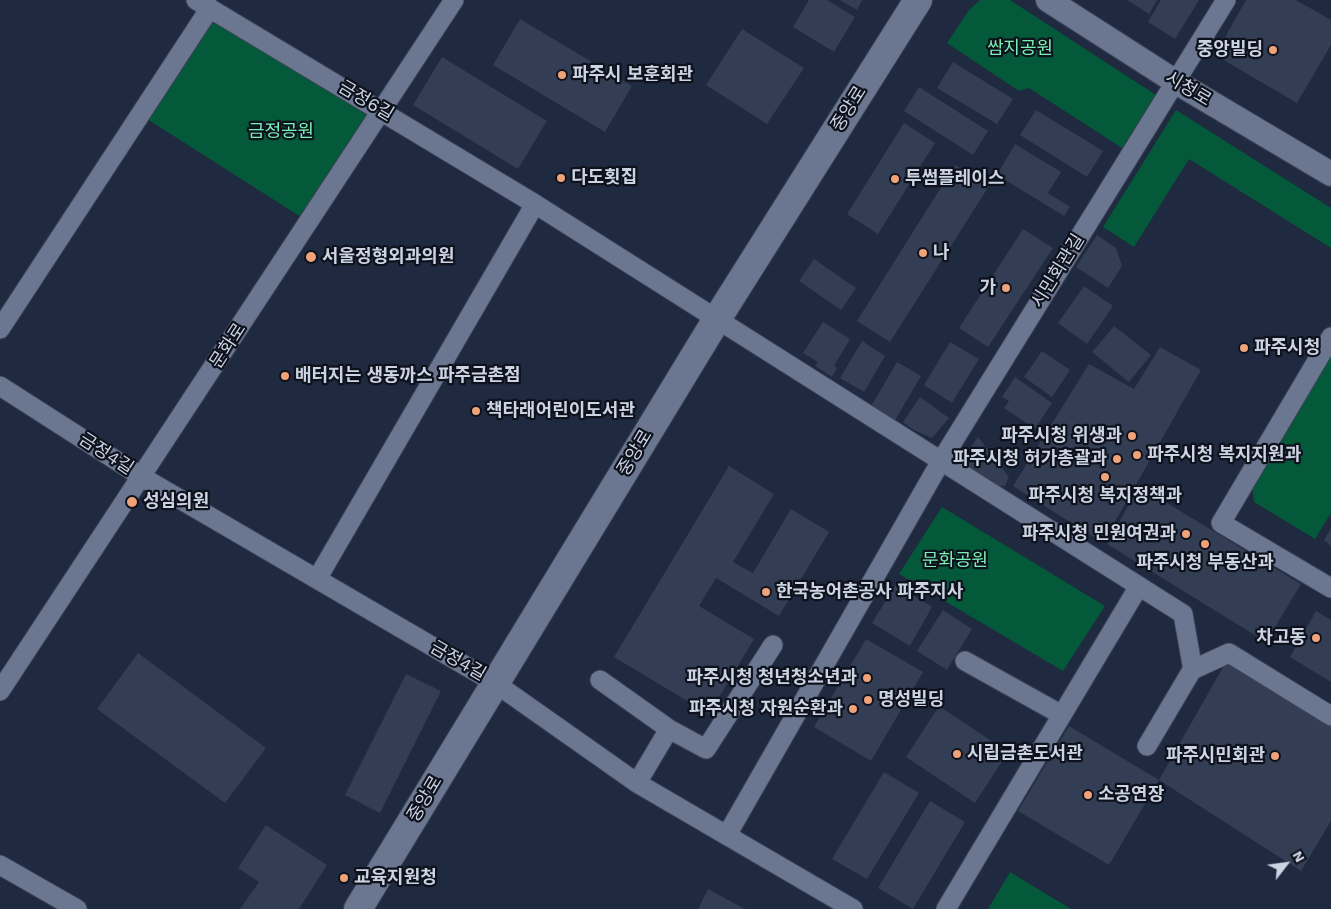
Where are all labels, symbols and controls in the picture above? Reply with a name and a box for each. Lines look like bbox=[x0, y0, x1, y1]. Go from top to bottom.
park label: 쌈지공원 bbox=[987, 38, 1053, 60]
place label: 중앙빌딩 bbox=[1197, 39, 1263, 61]
marker: 중앙빌딩 bbox=[1267, 44, 1279, 56]
place label: 파주시 보훈회관 bbox=[572, 64, 693, 86]
street label: 시청로 bbox=[1161, 67, 1215, 111]
marker: 파주시 보훈회관 bbox=[556, 69, 568, 81]
street label: 금정6길 bbox=[334, 76, 398, 126]
street label: 중앙로 bbox=[827, 82, 871, 136]
park label: 금정공원 bbox=[248, 121, 314, 143]
place label: 다도횟집 bbox=[571, 167, 637, 189]
place label: 투썸플레이스 bbox=[905, 168, 1004, 190]
marker: 다도횟집 bbox=[555, 172, 567, 184]
marker: 투썸플레이스 bbox=[889, 173, 901, 185]
street label: 시민회관길 bbox=[1027, 230, 1089, 312]
place label: 나 bbox=[933, 242, 950, 264]
place label: 서울정형외과의원 bbox=[322, 246, 454, 268]
marker: 나 bbox=[917, 247, 929, 259]
marker: 서울정형외과의원 bbox=[304, 250, 318, 264]
place label: 가 bbox=[979, 277, 996, 299]
marker: 가 bbox=[1000, 282, 1012, 294]
street label: 문화로 bbox=[205, 319, 251, 373]
place label: 파주시청 bbox=[1254, 337, 1320, 359]
marker: 파주시청 bbox=[1238, 342, 1250, 354]
place label: 배터지는 생동까스 파주금촌점 bbox=[295, 365, 521, 387]
marker: 배터지는 생동까스 파주금촌점 bbox=[279, 370, 291, 382]
place label: 책타래어린이도서관 bbox=[486, 400, 635, 422]
marker: 책타래어린이도서관 bbox=[470, 405, 482, 417]
place label: 파주시청 위생과 bbox=[1001, 425, 1122, 447]
street label: 중앙로 bbox=[613, 426, 657, 480]
street label: 금정4길 bbox=[75, 428, 137, 480]
marker: 파주시청 위생과 bbox=[1126, 430, 1138, 442]
place label: 파주시청 복지지원과 bbox=[1147, 444, 1301, 466]
place label: 파주시청 허가총괄과 bbox=[953, 448, 1107, 470]
marker: 파주시청 복지지원과 bbox=[1131, 449, 1143, 461]
marker: 파주시청 허가총괄과 bbox=[1111, 453, 1123, 465]
marker: 파주시청 복지정책과 bbox=[1099, 471, 1111, 483]
place label: 파주시청 복지정책과 bbox=[1028, 485, 1182, 507]
place label: 성심의원 bbox=[143, 491, 209, 513]
marker: 성심의원 bbox=[125, 495, 139, 509]
place label: 파주시청 민원여권과 bbox=[1022, 523, 1176, 545]
marker: 파주시청 민원여권과 bbox=[1180, 528, 1192, 540]
marker: 파주시청 부동산과 bbox=[1199, 538, 1211, 550]
park label: 문화공원 bbox=[922, 550, 988, 572]
place label: 파주시청 부동산과 bbox=[1136, 552, 1274, 574]
place label: 한국농어촌공사 파주지사 bbox=[776, 581, 963, 603]
marker: 한국농어촌공사 파주지사 bbox=[760, 586, 772, 598]
place label: 차고동 bbox=[1256, 627, 1306, 649]
marker: 차고동 bbox=[1310, 632, 1322, 644]
street label: 금정4길 bbox=[426, 636, 490, 686]
place label: 파주시청 청년청소년과 bbox=[686, 667, 857, 689]
marker: 파주시청 청년청소년과 bbox=[861, 672, 873, 684]
place label: 명성빌딩 bbox=[878, 689, 944, 711]
marker: 명성빌딩 bbox=[862, 694, 874, 706]
place label: 파주시청 자원순환과 bbox=[689, 698, 843, 720]
marker: 파주시청 자원순환과 bbox=[847, 703, 859, 715]
place label: 시립금촌도서관 bbox=[967, 743, 1083, 765]
place label: 파주시민회관 bbox=[1166, 745, 1265, 767]
marker: 시립금촌도서관 bbox=[951, 748, 963, 760]
marker: 파주시민회관 bbox=[1269, 750, 1281, 762]
street label: 중앙로 bbox=[403, 772, 447, 826]
place label: 소공연장 bbox=[1098, 784, 1164, 806]
marker: 소공연장 bbox=[1082, 789, 1094, 801]
north arrow bbox=[1261, 839, 1311, 889]
text: N bbox=[1289, 848, 1309, 865]
place label: 교육지원청 bbox=[354, 867, 437, 889]
marker: 교육지원청 bbox=[338, 872, 350, 884]

